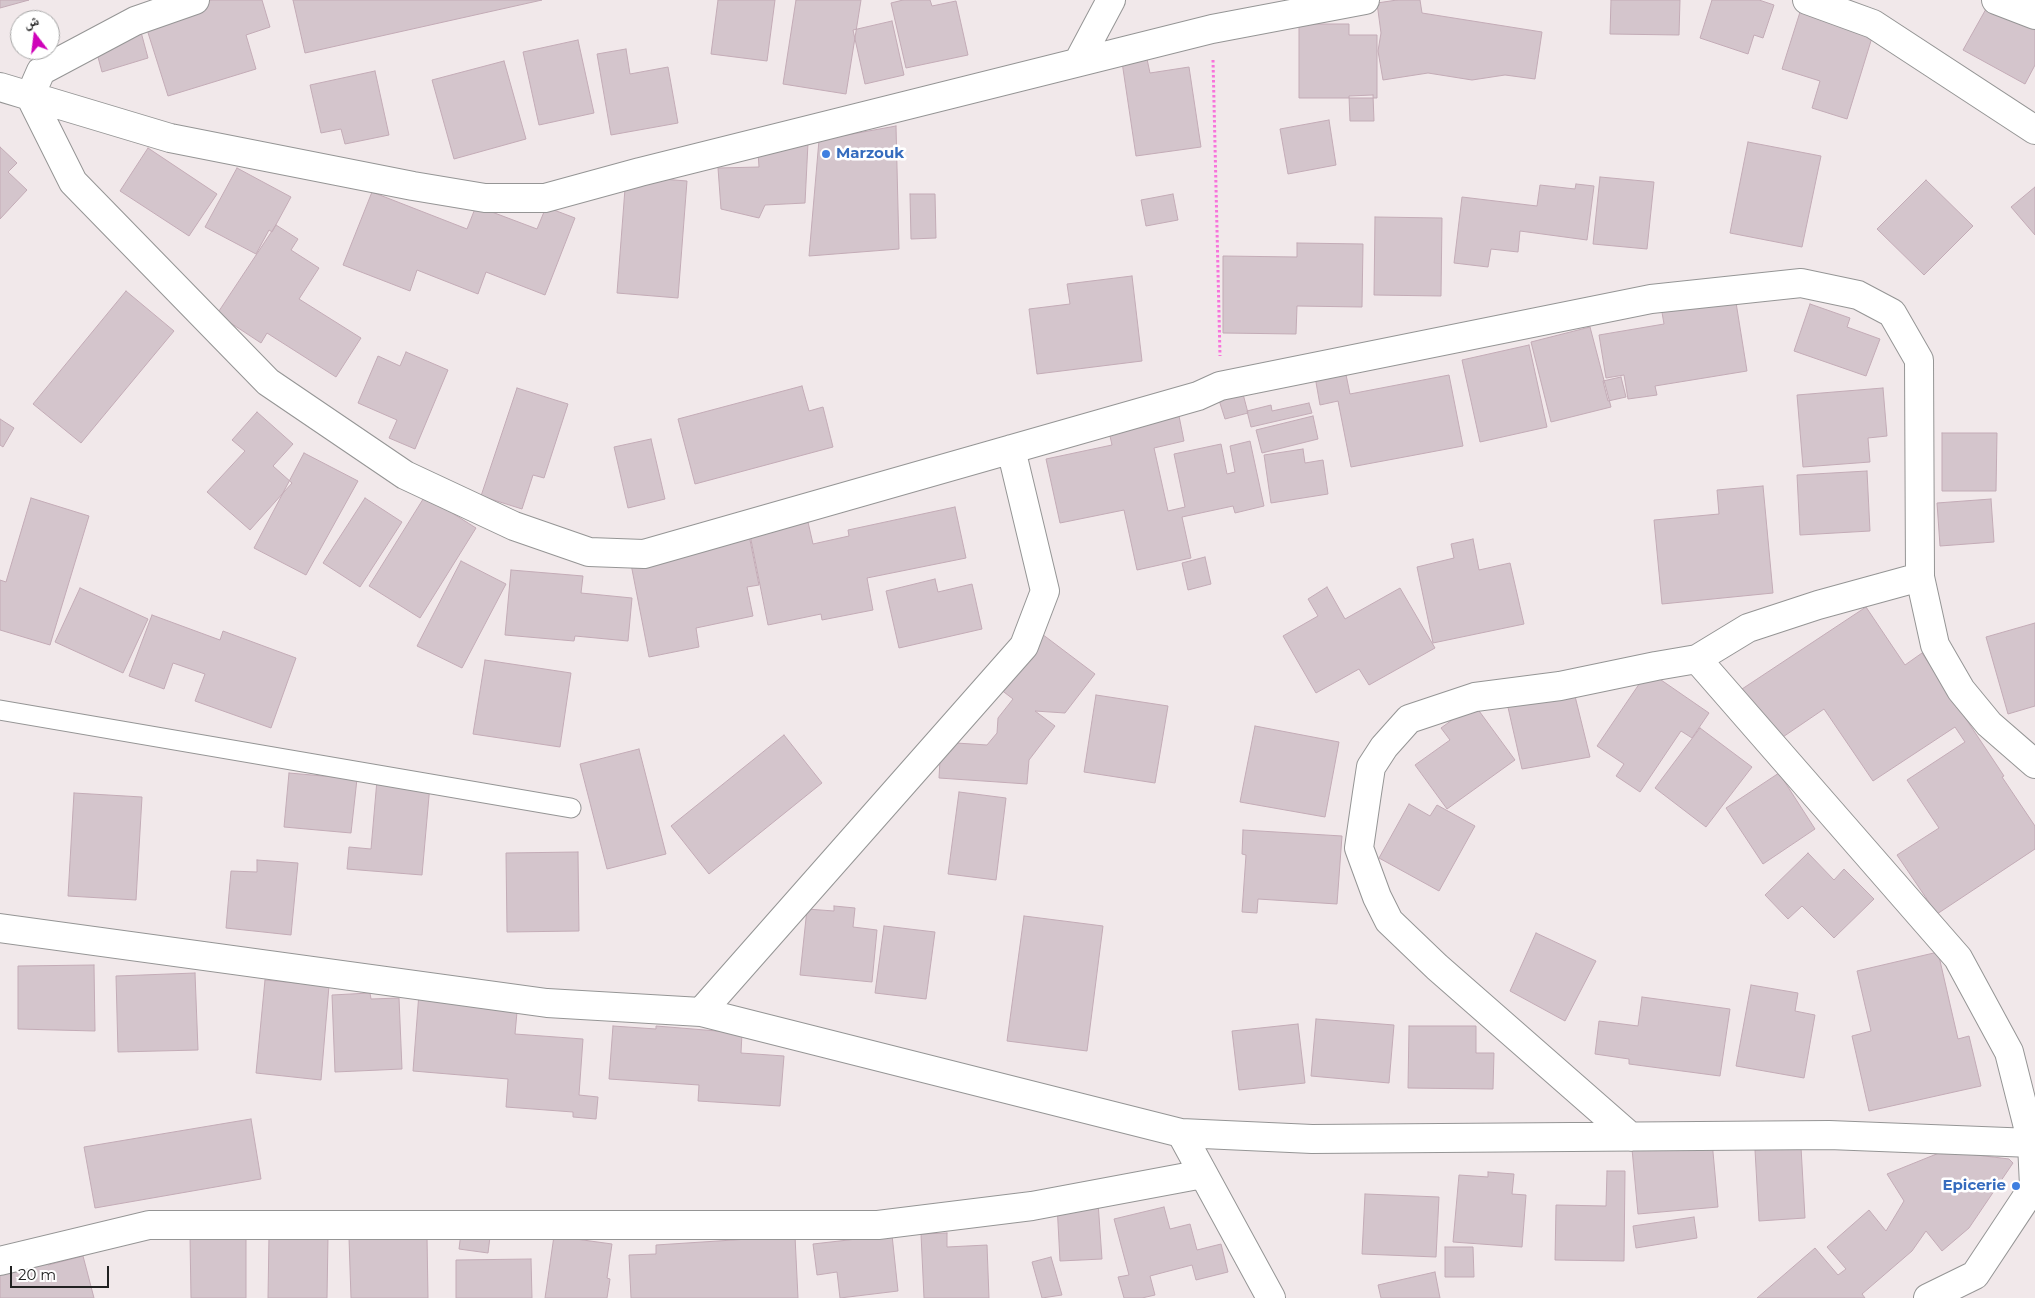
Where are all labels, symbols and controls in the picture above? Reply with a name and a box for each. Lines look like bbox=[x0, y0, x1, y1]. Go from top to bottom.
north arrow bbox=[10, 10, 60, 60]
text: ش bbox=[22, 11, 41, 32]
place label: Marzouk bbox=[836, 145, 904, 163]
marker: Marzouk bbox=[820, 148, 832, 160]
place label: Epicerie bbox=[1942, 1177, 2006, 1195]
marker: Epicerie bbox=[2010, 1180, 2022, 1192]
scale bar bbox=[12, 1256, 111, 1288]
text: 20 m bbox=[18, 1265, 56, 1284]

